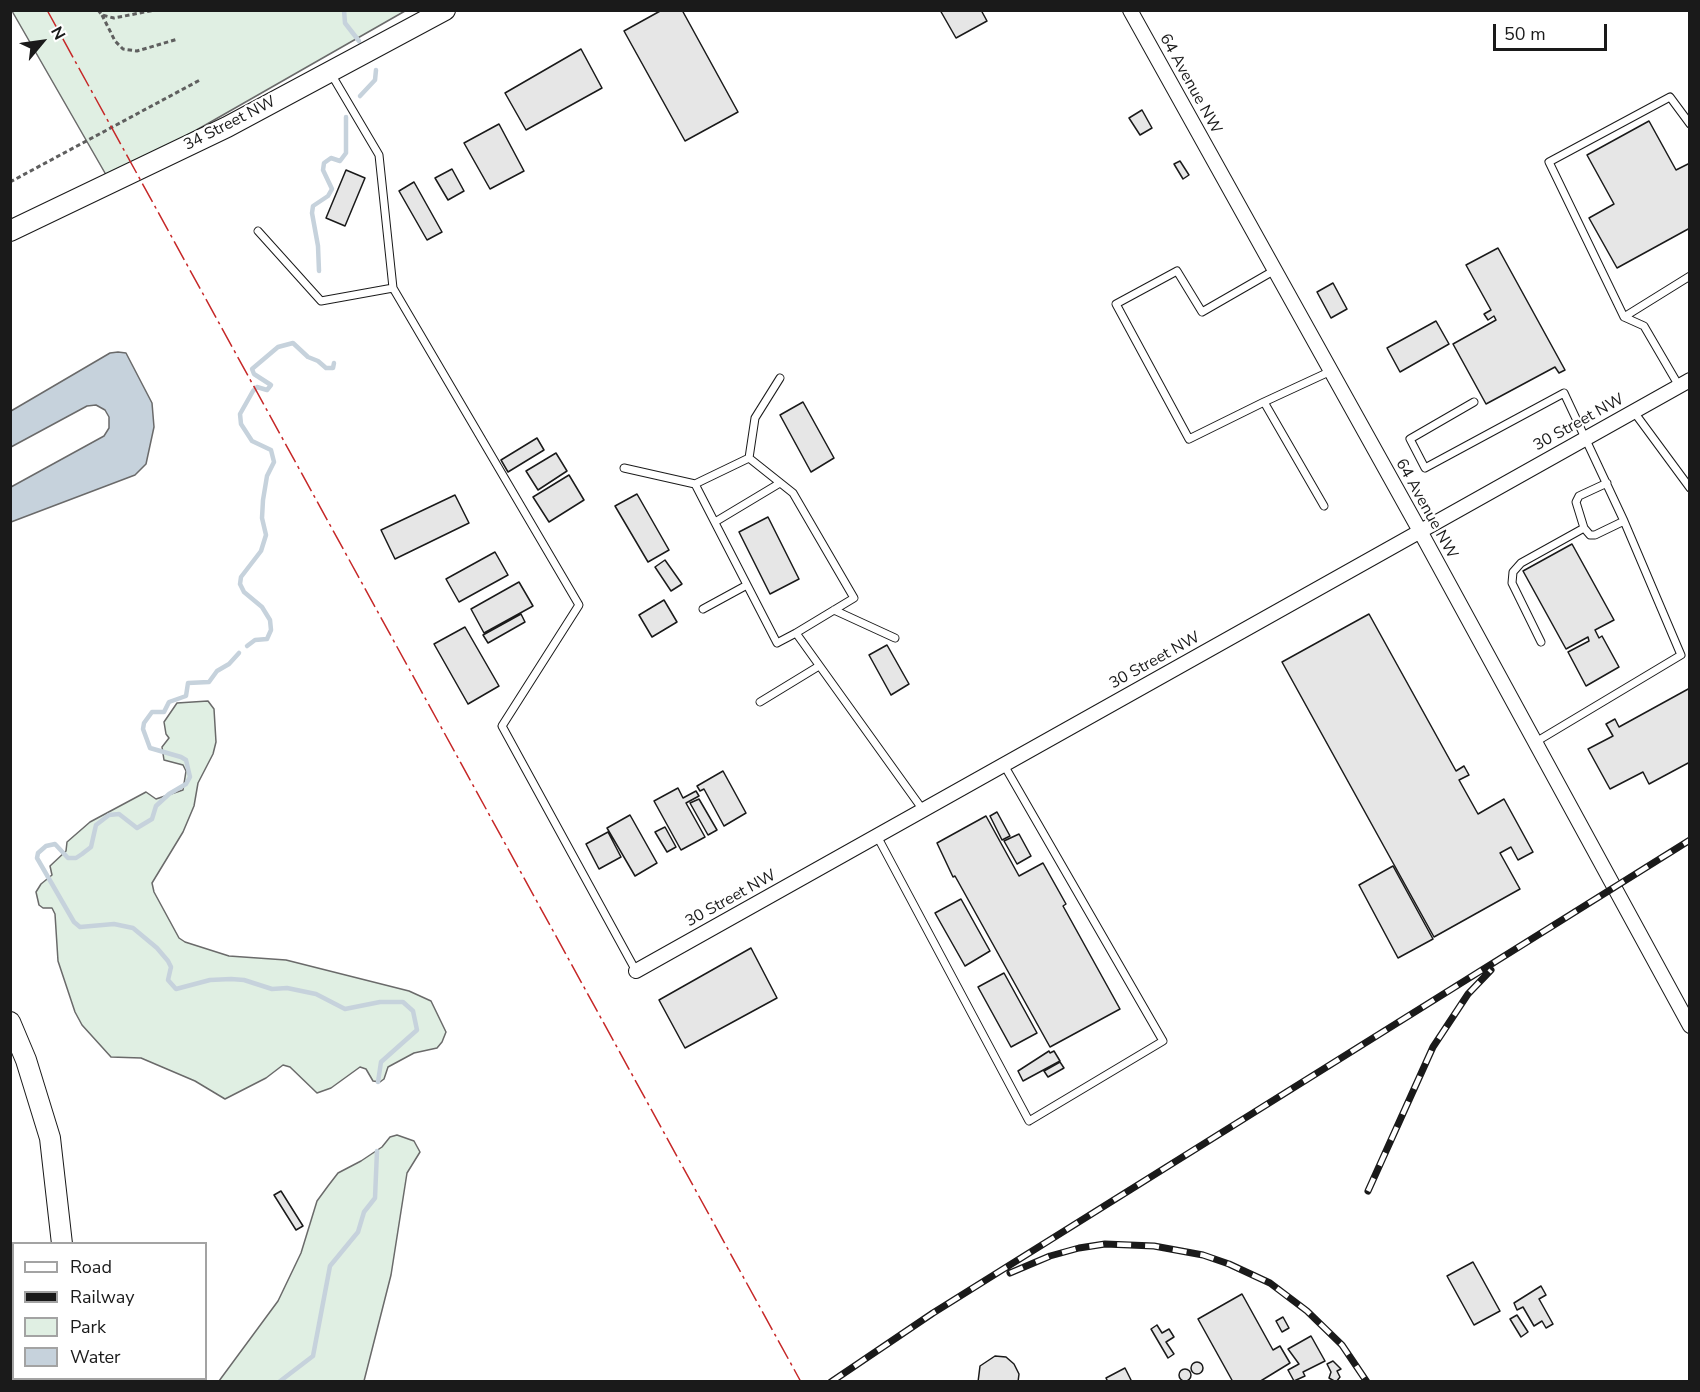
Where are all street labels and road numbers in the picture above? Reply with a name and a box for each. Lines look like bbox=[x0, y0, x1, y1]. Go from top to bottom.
street label: 64 Avenue NW bbox=[1155, 31, 1225, 137]
street label: 34 Street NW bbox=[181, 93, 279, 155]
street label: 30 Street NW bbox=[1530, 390, 1628, 456]
street label: 64 Avenue NW bbox=[1391, 456, 1461, 562]
street label: 30 Street NW bbox=[1106, 628, 1204, 694]
street label: 30 Street NW bbox=[682, 866, 780, 932]

